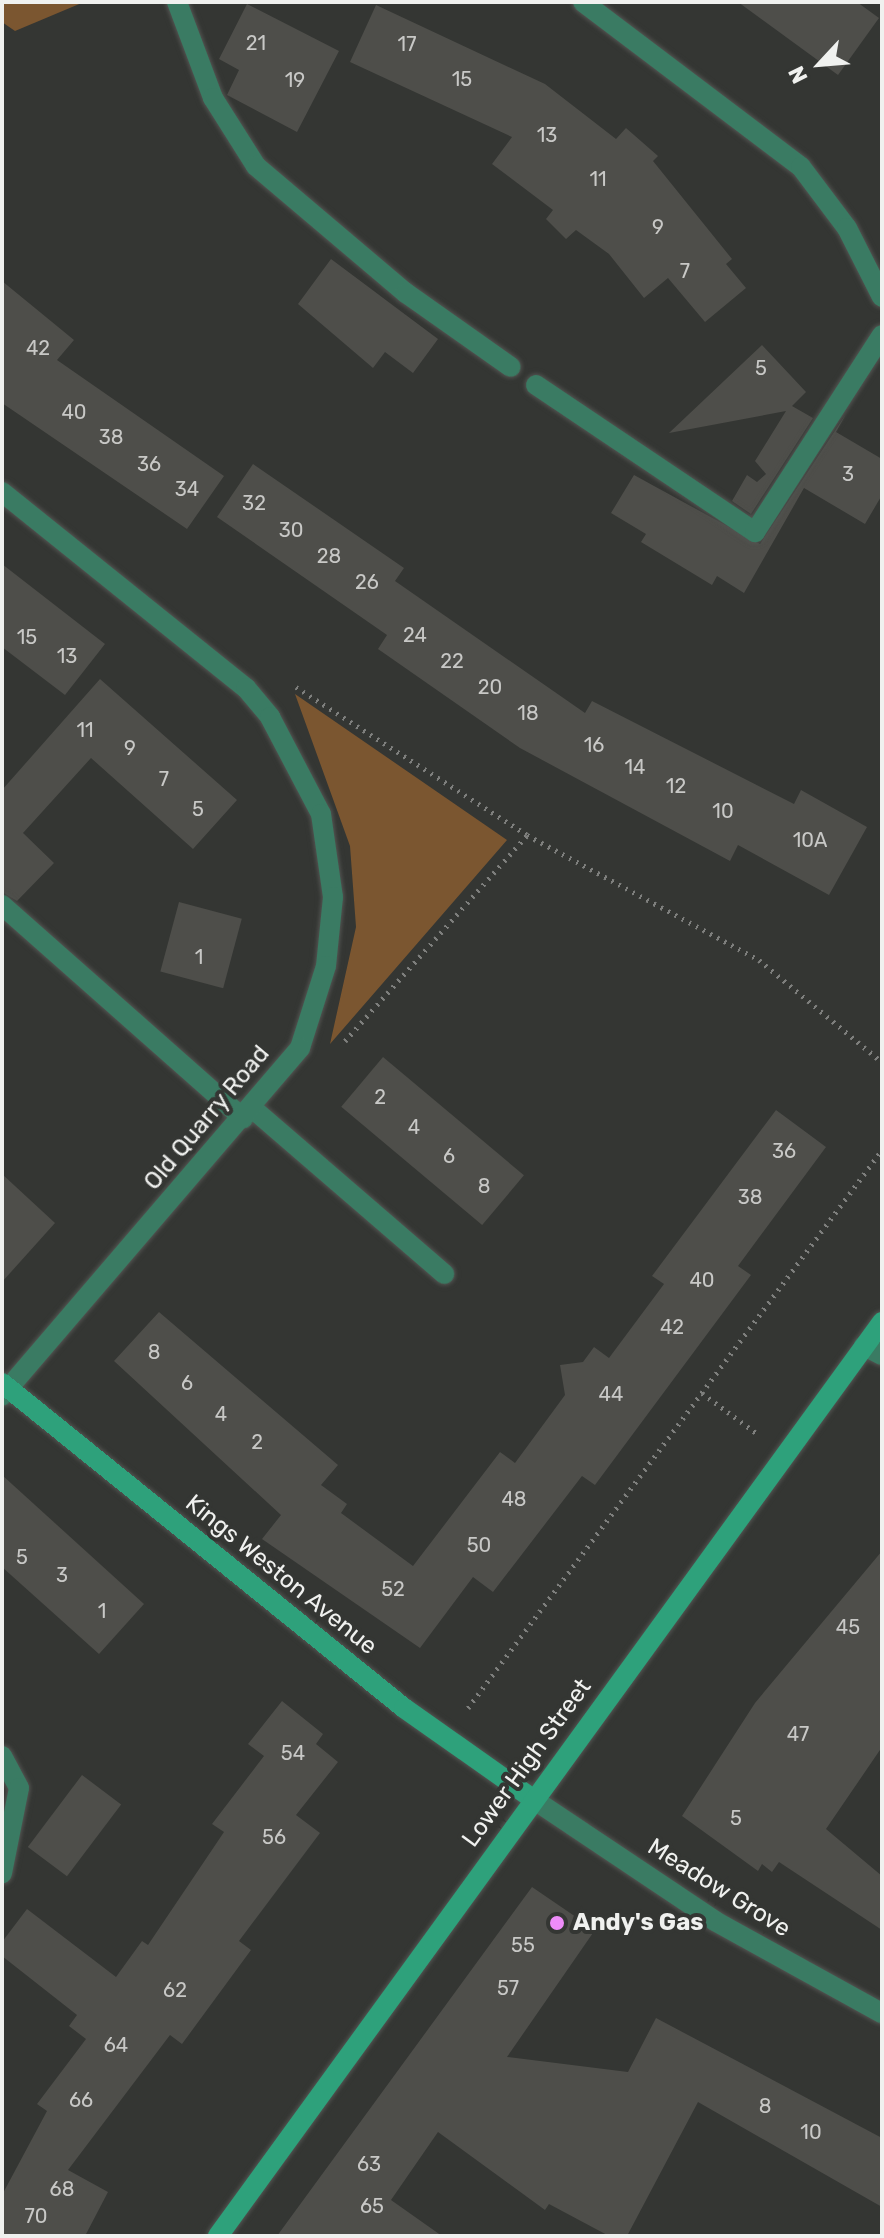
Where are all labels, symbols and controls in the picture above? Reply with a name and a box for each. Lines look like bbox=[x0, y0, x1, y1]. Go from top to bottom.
north arrow bbox=[780, 24, 860, 104]
house number: 21 bbox=[246, 31, 266, 55]
house number: 17 bbox=[398, 32, 416, 56]
text: N bbox=[782, 62, 814, 88]
house number: 15 bbox=[452, 67, 472, 91]
house number: 19 bbox=[285, 68, 305, 92]
house number: 13 bbox=[537, 123, 557, 147]
house number: 11 bbox=[589, 167, 607, 191]
house number: 9 bbox=[652, 215, 664, 239]
house number: 7 bbox=[680, 259, 690, 283]
house number: 42 bbox=[26, 336, 50, 360]
house number: 5 bbox=[755, 356, 767, 380]
house number: 40 bbox=[61, 400, 87, 424]
house number: 38 bbox=[99, 425, 123, 449]
house number: 36 bbox=[137, 452, 161, 476]
house number: 3 bbox=[842, 462, 854, 486]
house number: 34 bbox=[175, 477, 199, 501]
house number: 32 bbox=[242, 491, 266, 515]
house number: 30 bbox=[279, 518, 303, 542]
house number: 28 bbox=[317, 544, 341, 568]
house number: 26 bbox=[355, 570, 379, 594]
house number: 24 bbox=[403, 623, 427, 647]
house number: 15 bbox=[17, 625, 37, 649]
house number: 13 bbox=[57, 644, 77, 668]
house number: 22 bbox=[440, 649, 464, 673]
house number: 20 bbox=[478, 675, 502, 699]
house number: 18 bbox=[517, 701, 539, 725]
house number: 11 bbox=[76, 718, 94, 742]
house number: 16 bbox=[584, 733, 604, 757]
house number: 9 bbox=[124, 736, 136, 760]
house number: 14 bbox=[625, 755, 645, 779]
house number: 7 bbox=[159, 767, 169, 791]
house number: 12 bbox=[666, 774, 686, 798]
house number: 5 bbox=[192, 797, 204, 821]
house number: 10 bbox=[712, 799, 734, 823]
house number: 10A bbox=[793, 828, 827, 852]
house number: 1 bbox=[195, 945, 203, 969]
street label: Old Quarry Road bbox=[138, 1040, 276, 1196]
house number: 2 bbox=[374, 1085, 386, 1109]
house number: 4 bbox=[408, 1115, 420, 1139]
house number: 36 bbox=[772, 1139, 796, 1163]
house number: 6 bbox=[443, 1144, 455, 1168]
house number: 8 bbox=[478, 1174, 490, 1198]
house number: 38 bbox=[738, 1185, 762, 1209]
house number: 40 bbox=[689, 1268, 715, 1292]
house number: 42 bbox=[660, 1315, 684, 1339]
house number: 8 bbox=[148, 1340, 160, 1364]
house number: 6 bbox=[181, 1371, 193, 1395]
house number: 44 bbox=[599, 1382, 623, 1406]
house number: 4 bbox=[215, 1402, 227, 1426]
house number: 2 bbox=[251, 1430, 263, 1454]
house number: 48 bbox=[501, 1487, 527, 1511]
street label: Kings Weston Avenue bbox=[179, 1489, 383, 1661]
house number: 50 bbox=[467, 1533, 491, 1557]
house number: 5 bbox=[16, 1545, 28, 1569]
house number: 3 bbox=[56, 1563, 68, 1587]
house number: 52 bbox=[381, 1577, 405, 1601]
house number: 1 bbox=[98, 1599, 106, 1623]
house number: 45 bbox=[836, 1615, 860, 1639]
street label: Lower High Street bbox=[456, 1673, 598, 1853]
house number: 47 bbox=[787, 1722, 809, 1746]
house number: 54 bbox=[281, 1741, 305, 1765]
house number: 5 bbox=[730, 1806, 742, 1830]
house number: 56 bbox=[262, 1825, 286, 1849]
street label: Meadow Grove bbox=[642, 1832, 796, 1944]
place label: Andy's Gas bbox=[573, 1909, 704, 1937]
marker: Andy's Gas bbox=[548, 1914, 566, 1932]
house number: 55 bbox=[511, 1933, 535, 1957]
house number: 57 bbox=[497, 1976, 519, 2000]
house number: 62 bbox=[163, 1978, 187, 2002]
house number: 64 bbox=[104, 2033, 128, 2057]
house number: 66 bbox=[69, 2088, 93, 2112]
house number: 8 bbox=[759, 2094, 771, 2118]
house number: 10 bbox=[800, 2120, 822, 2144]
house number: 63 bbox=[357, 2152, 381, 2176]
house number: 68 bbox=[50, 2177, 74, 2201]
house number: 65 bbox=[360, 2194, 384, 2218]
house number: 70 bbox=[25, 2204, 47, 2228]

